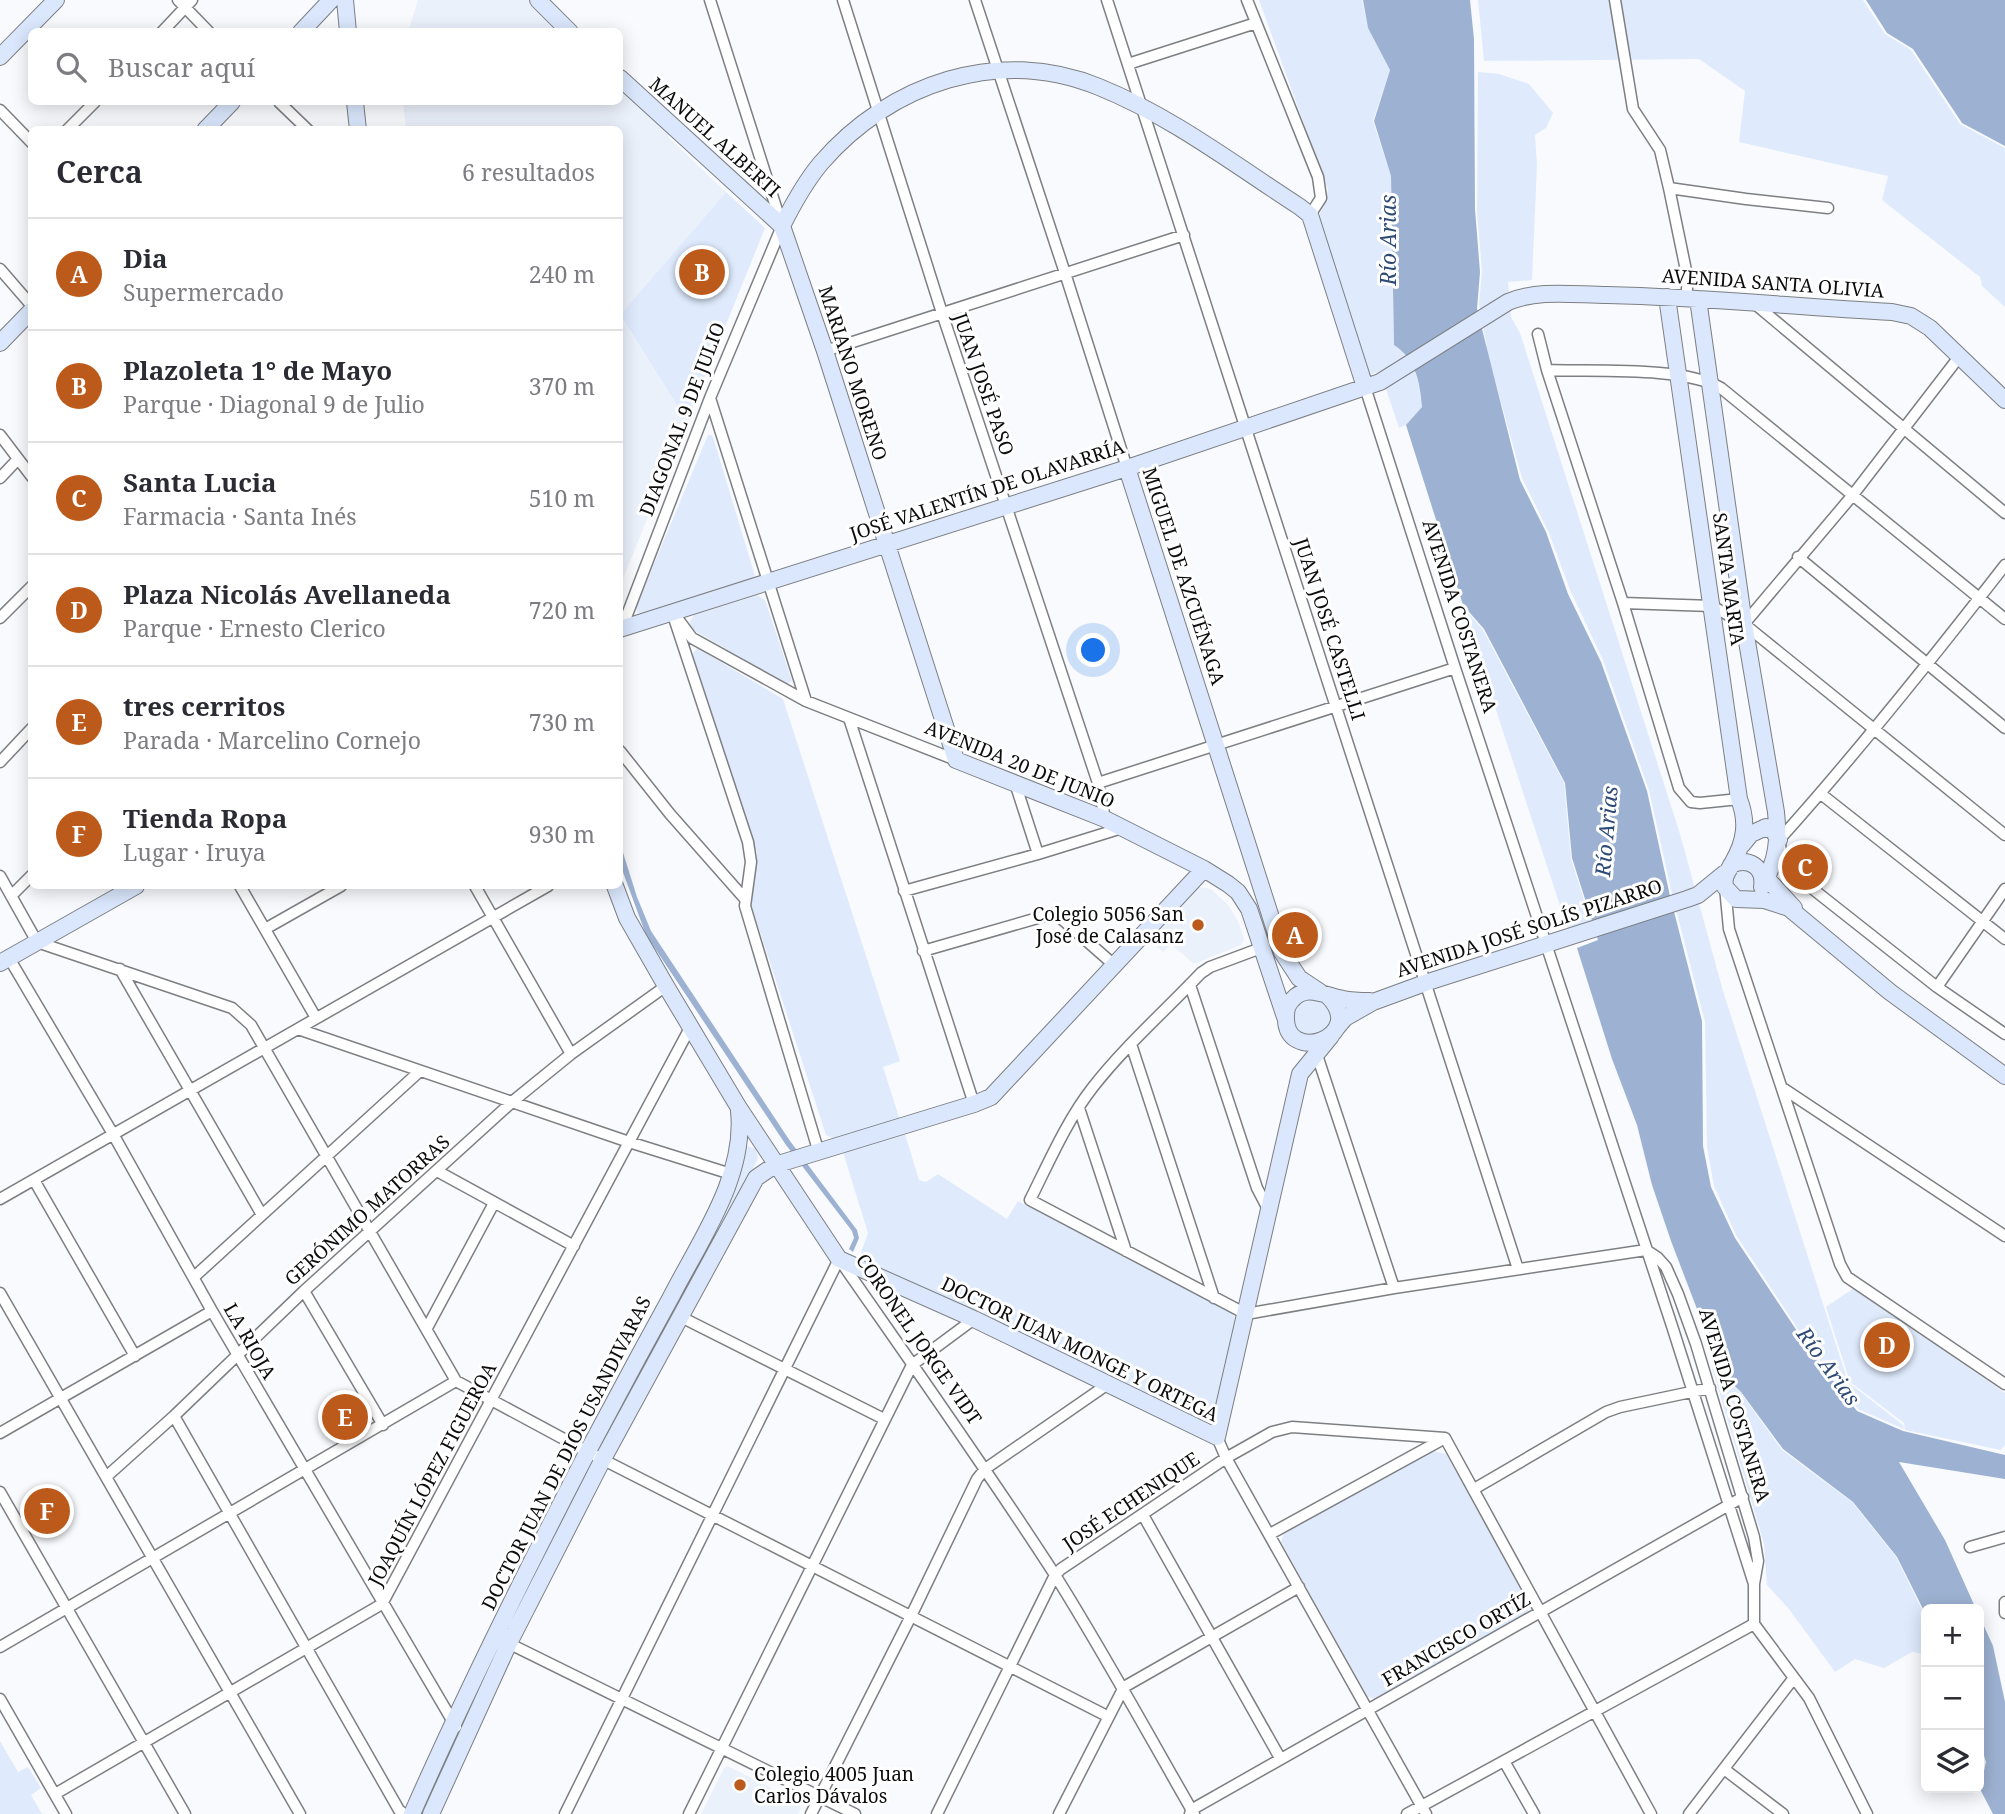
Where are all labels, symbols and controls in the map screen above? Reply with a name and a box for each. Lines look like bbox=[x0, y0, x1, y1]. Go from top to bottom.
search box bbox=[28, 28, 623, 105]
icon: search bbox=[52, 48, 90, 86]
text: Buscar aquí bbox=[108, 49, 255, 85]
street label: MANUEL ALBERTI bbox=[644, 71, 786, 203]
text: Cerca bbox=[56, 151, 143, 192]
text: 6 resultados bbox=[462, 156, 595, 188]
water label: Río Arias bbox=[1374, 194, 1402, 286]
text: Dia bbox=[123, 240, 168, 276]
pin: B bbox=[679, 246, 725, 298]
text: A bbox=[70, 258, 88, 290]
text: 240 m bbox=[529, 258, 595, 290]
street label: AVENIDA SANTA OLIVIA bbox=[1661, 262, 1886, 304]
text: Supermercado bbox=[123, 276, 284, 308]
street label: MARIANO MORENO bbox=[812, 282, 894, 464]
street label: JUAN JOSÉ PASO bbox=[947, 308, 1021, 459]
street label: DIAGONAL 9 DE JULIO bbox=[633, 318, 731, 520]
text: Plazoleta 1° de Mayo bbox=[123, 352, 392, 388]
text: B bbox=[71, 370, 87, 402]
text: 370 m bbox=[529, 370, 595, 402]
text: Parque · Diagonal 9 de Julio bbox=[123, 388, 425, 420]
street label: JOSÉ VALENTÍN DE OLAVARRÍA bbox=[845, 433, 1128, 547]
text: Santa Lucia bbox=[123, 464, 277, 500]
street label: MIGUEL DE AZCUÉNAGA bbox=[1136, 464, 1232, 689]
text: C bbox=[71, 482, 87, 514]
text: 510 m bbox=[529, 482, 595, 514]
text: Farmacia · Santa Inés bbox=[123, 500, 357, 532]
street label: SANTA MARTA bbox=[1707, 511, 1751, 648]
street label: AVENIDA COSTANERA bbox=[1416, 516, 1504, 716]
street label: JUAN JOSÉ CASTELLI bbox=[1288, 534, 1372, 723]
text: Plaza Nicolás Avellaneda bbox=[123, 576, 451, 612]
text: D bbox=[70, 594, 88, 626]
text: 720 m bbox=[529, 594, 595, 626]
text: Parque · Ernesto Clerico bbox=[123, 612, 386, 644]
your location bbox=[1076, 633, 1110, 667]
text: tres cerritos bbox=[123, 688, 285, 724]
text: E bbox=[71, 706, 87, 738]
text: 730 m bbox=[529, 706, 595, 738]
street label: AVENIDA 20 DE JUNIO bbox=[921, 714, 1119, 814]
text: Parada · Marcelino Cornejo bbox=[123, 724, 421, 756]
water label: Río Arias bbox=[1588, 784, 1624, 878]
text: Tienda Ropa bbox=[123, 800, 287, 836]
text: F bbox=[72, 818, 86, 850]
text: 930 m bbox=[529, 818, 595, 850]
text: Lugar · Iruya bbox=[123, 836, 266, 868]
pin: C bbox=[1782, 841, 1828, 893]
street label: AVENIDA JOSÉ SOLÍS PIZARRO bbox=[1393, 873, 1665, 983]
place label: Colegio 5056 San José de Calasanz bbox=[1032, 901, 1184, 949]
pin: A bbox=[1272, 909, 1318, 961]
marker: Colegio 5056 San José de Calasanz bbox=[1190, 917, 1206, 933]
street label: GERÓNIMO MATORRAS bbox=[279, 1129, 455, 1291]
street label: CORONEL JORGE VIDT bbox=[850, 1248, 988, 1430]
street label: DOCTOR JUAN MONGE Y ORTEGA bbox=[937, 1270, 1223, 1428]
street label: DOCTOR JUAN DE DIOS USANDIVARAS bbox=[475, 1292, 657, 1614]
street label: LA RIOJA bbox=[218, 1298, 283, 1384]
street label: AVENIDA COSTANERA bbox=[1693, 1305, 1777, 1506]
pin: D bbox=[1864, 1319, 1910, 1371]
water label: Río Arias bbox=[1790, 1320, 1867, 1411]
street label: JOAQUÍN LÓPEZ FIGUEROA bbox=[361, 1357, 502, 1591]
pin: E bbox=[322, 1391, 368, 1443]
street label: JOSÉ ECHENIQUE bbox=[1057, 1446, 1204, 1557]
pin: F bbox=[24, 1485, 70, 1537]
street label: FRANCISCO ORTÍZ bbox=[1377, 1586, 1535, 1692]
map controls bbox=[1921, 1604, 1984, 1793]
button: + bbox=[1921, 1604, 1984, 1667]
button: − bbox=[1921, 1667, 1984, 1730]
button: layers bbox=[1921, 1730, 1984, 1793]
place label: Colegio 4005 Juan Carlos Dávalos bbox=[754, 1761, 914, 1809]
marker: Colegio 4005 Juan Carlos Dávalos bbox=[732, 1777, 748, 1793]

